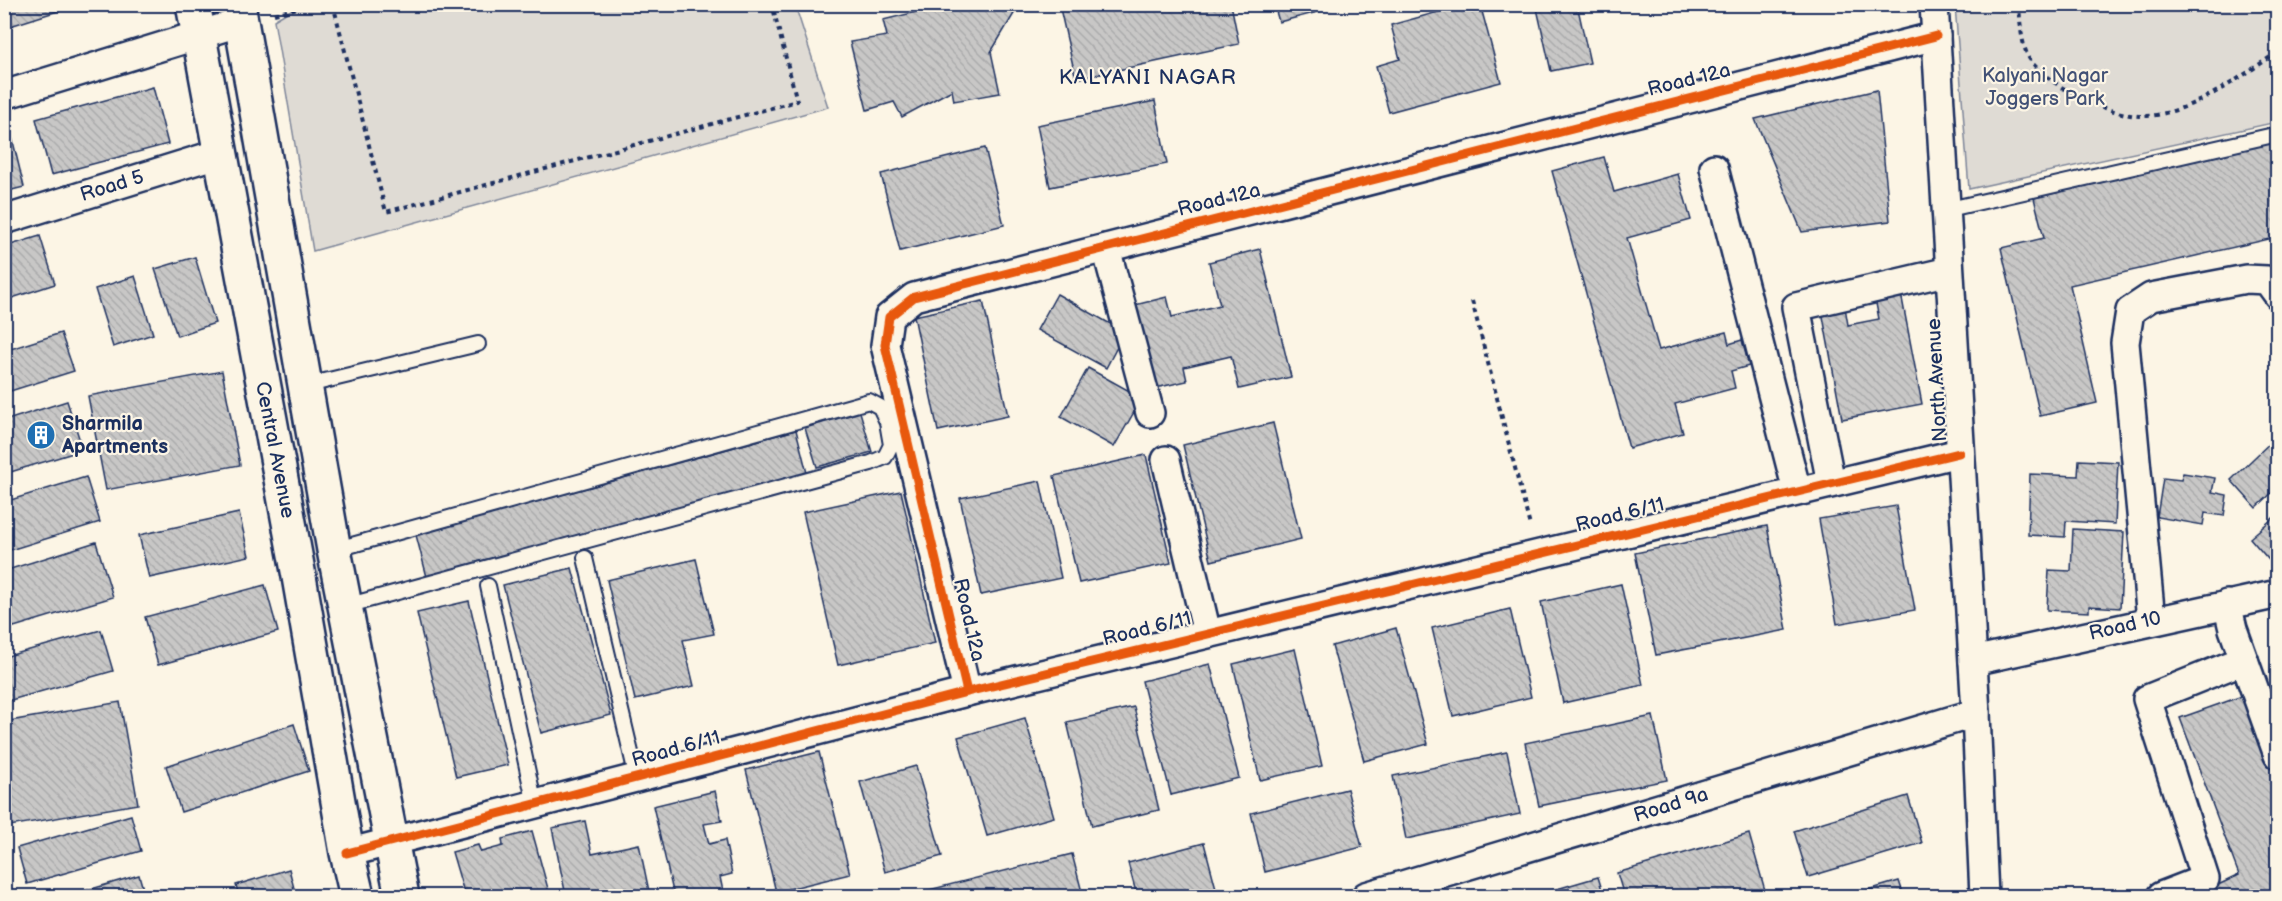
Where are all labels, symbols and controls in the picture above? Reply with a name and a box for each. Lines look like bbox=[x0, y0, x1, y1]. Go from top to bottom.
street label: Road 12a bbox=[1645, 58, 1733, 102]
park label: Kalyani Nagar Joggers Park bbox=[1982, 64, 2109, 111]
district label: KALYANI NAGAR bbox=[1059, 65, 1237, 90]
street label: Road 5 bbox=[77, 165, 147, 207]
street label: Road 12a bbox=[1175, 178, 1263, 222]
street label: North Avenue bbox=[1922, 318, 1952, 442]
street label: Central Avenue bbox=[250, 380, 300, 520]
place label: Sharmila Apartments bbox=[61, 412, 168, 459]
building icon: Sharmila Apartments bbox=[25, 419, 57, 451]
street label: Road 6/11 bbox=[1573, 492, 1667, 538]
street label: Road 12a bbox=[948, 576, 990, 664]
street label: Road 6/11 bbox=[1100, 606, 1194, 652]
street label: Road 10 bbox=[2087, 606, 2163, 646]
street label: Road 6/11 bbox=[629, 726, 723, 772]
street label: Road 9a bbox=[1631, 782, 1711, 828]

